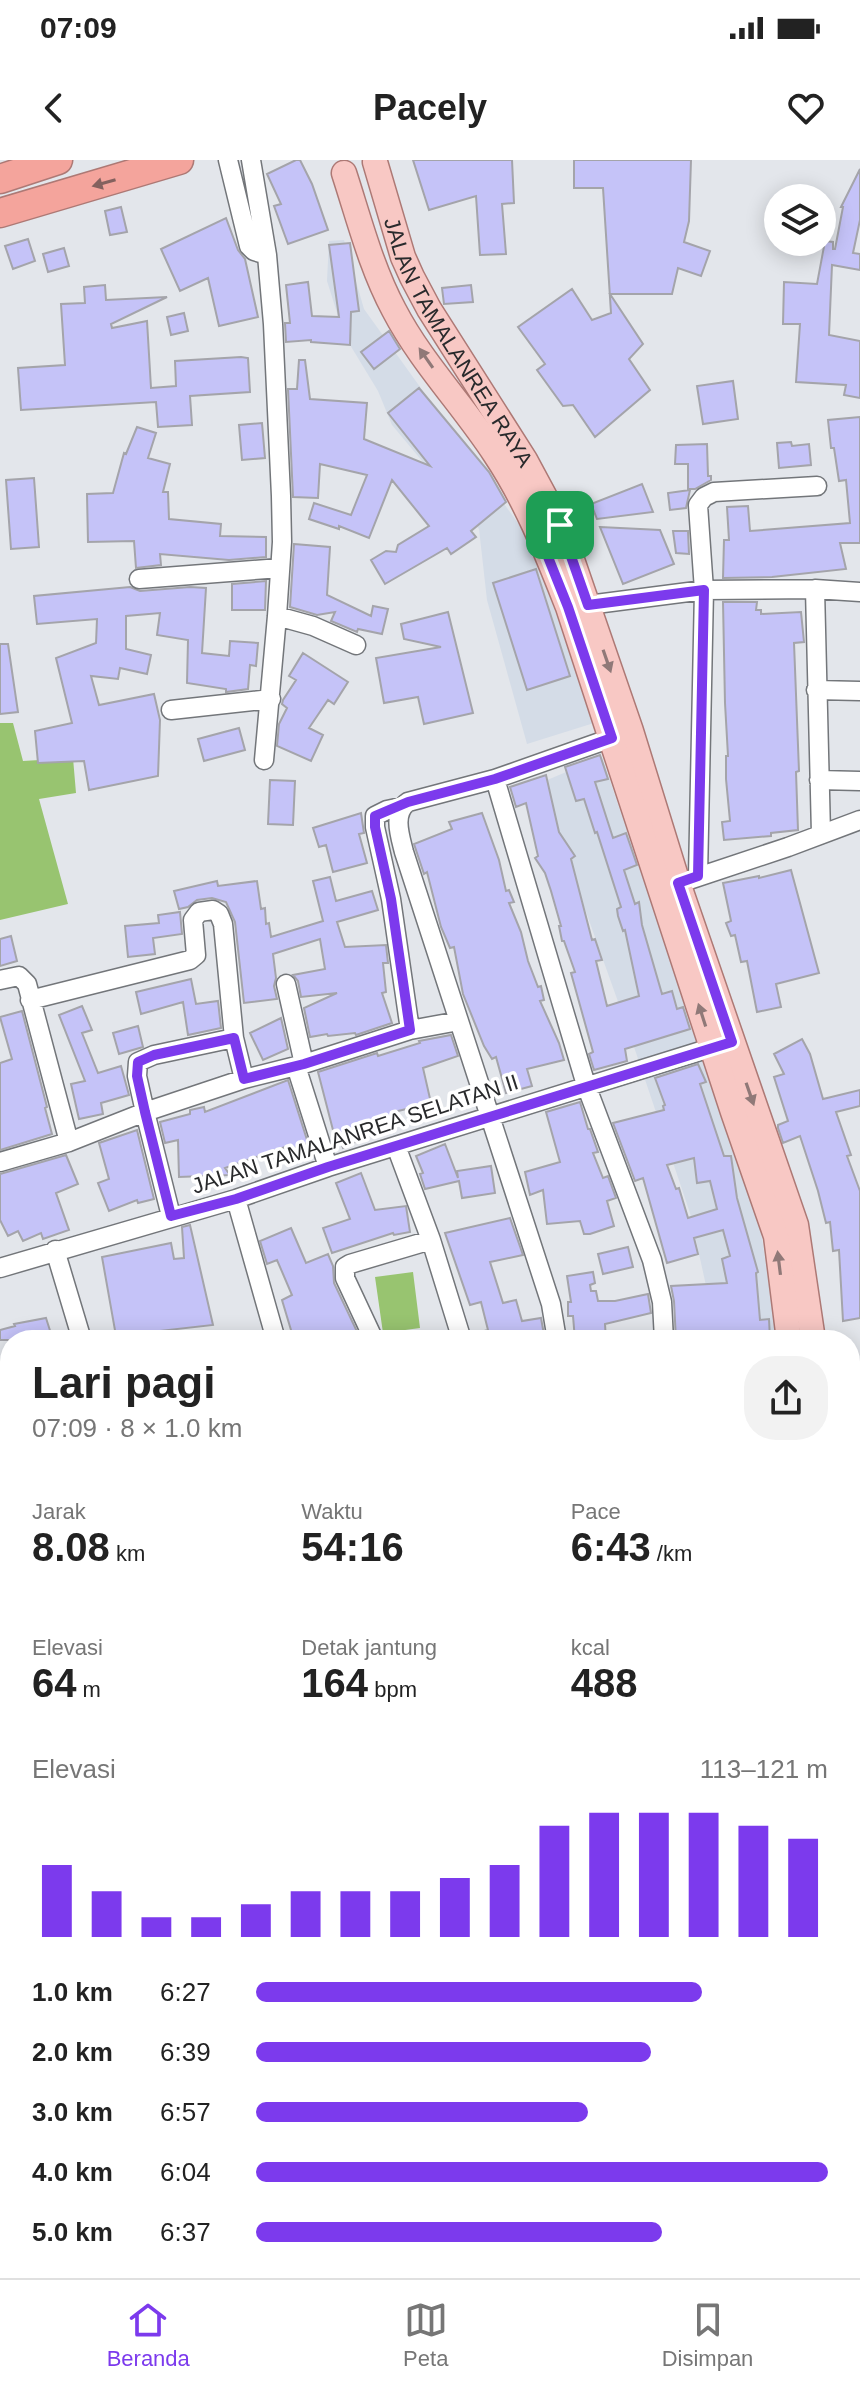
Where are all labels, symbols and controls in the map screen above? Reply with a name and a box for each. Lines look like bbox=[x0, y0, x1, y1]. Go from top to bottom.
text: 07:09 bbox=[40, 11, 117, 44]
icon: back bbox=[32, 86, 76, 130]
icon: heart bbox=[784, 86, 828, 130]
text: Pacely bbox=[373, 87, 487, 128]
one-way arrow bbox=[92, 177, 116, 190]
map controls bbox=[764, 184, 836, 256]
button: layers bbox=[764, 184, 836, 256]
street label: JALAN TAMALANREA RAYA bbox=[379, 214, 539, 472]
one-way arrow bbox=[419, 348, 434, 369]
pin bbox=[526, 491, 594, 559]
icon: arrive bbox=[538, 503, 582, 547]
one-way arrow bbox=[602, 650, 614, 674]
one-way arrow bbox=[695, 1003, 708, 1027]
street label: JALAN TAMALANREA SELATAN II bbox=[189, 1069, 521, 1199]
one-way arrow bbox=[744, 1083, 757, 1107]
one-way arrow bbox=[773, 1250, 786, 1275]
button: share bbox=[744, 1356, 828, 1440]
text: Lari pagi bbox=[32, 1358, 215, 1407]
text: 07:09 · 8 × 1.0 km bbox=[32, 1413, 242, 1443]
text: Jarak bbox=[32, 1499, 86, 1524]
text: Waktu bbox=[301, 1499, 363, 1524]
text: Pace bbox=[571, 1499, 621, 1524]
text: 8.08 bbox=[32, 1525, 110, 1569]
text: 54:16 bbox=[301, 1525, 404, 1569]
text: 6:43 bbox=[571, 1525, 651, 1569]
text: km bbox=[110, 1541, 145, 1566]
text: /km bbox=[651, 1541, 692, 1566]
text: Elevasi bbox=[32, 1635, 103, 1660]
text: Detak jantung bbox=[301, 1635, 437, 1660]
text: kcal bbox=[571, 1635, 610, 1660]
text: 64 bbox=[32, 1661, 77, 1705]
text: 164 bbox=[301, 1661, 368, 1705]
text: 488 bbox=[571, 1661, 637, 1705]
text: m bbox=[77, 1677, 101, 1702]
text: bpm bbox=[368, 1677, 417, 1702]
text: Elevasi bbox=[32, 1754, 116, 1784]
text: 113–121 m bbox=[700, 1754, 828, 1784]
text: 1.0 km bbox=[32, 1977, 113, 2007]
text: 6:27 bbox=[160, 1977, 211, 2007]
text: 2.0 km bbox=[32, 2037, 113, 2067]
text: 6:39 bbox=[160, 2037, 211, 2067]
text: 3.0 km bbox=[32, 2097, 113, 2127]
text: 6:57 bbox=[160, 2097, 211, 2127]
text: 4.0 km bbox=[32, 2157, 113, 2187]
text: 6:04 bbox=[160, 2157, 211, 2187]
text: 5.0 km bbox=[32, 2217, 113, 2247]
text: 6:37 bbox=[160, 2217, 211, 2247]
tab: Beranda bbox=[107, 2298, 190, 2372]
tab: Peta bbox=[403, 2298, 448, 2372]
tab: Disimpan bbox=[662, 2298, 753, 2372]

